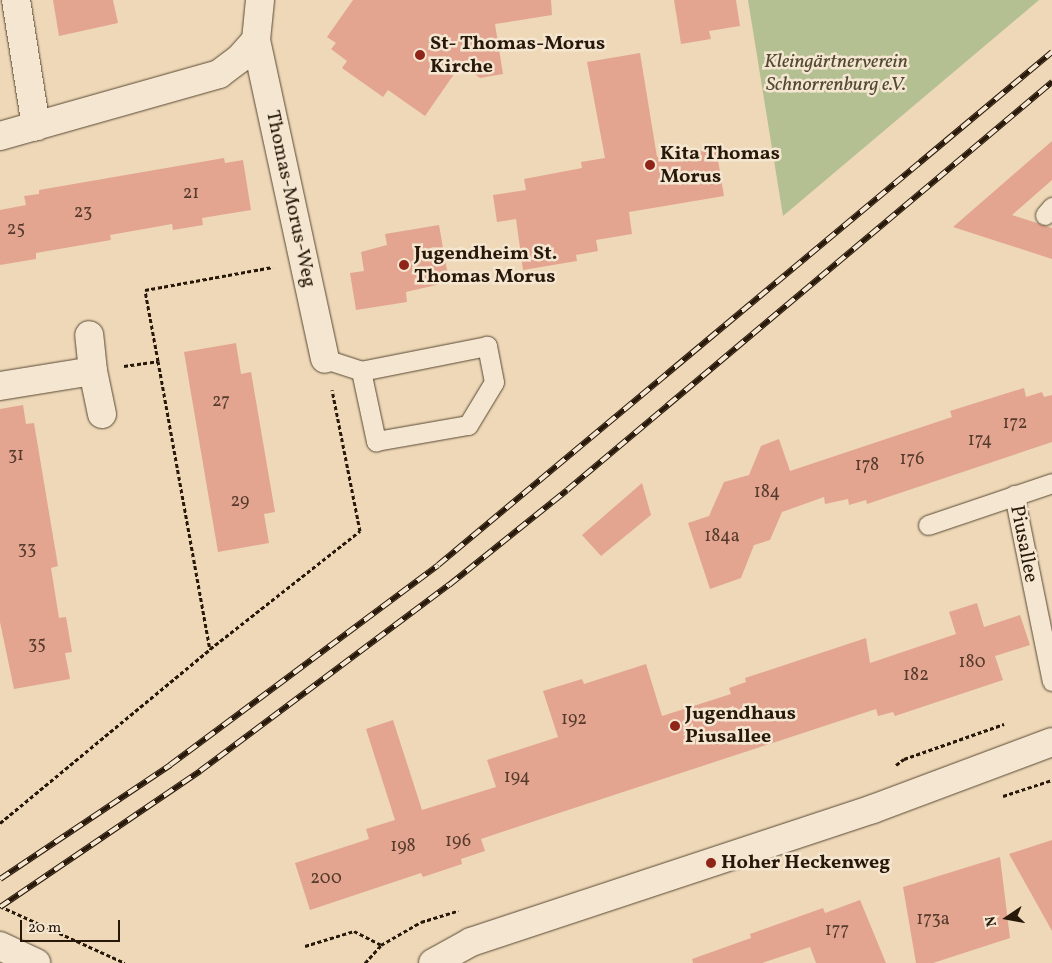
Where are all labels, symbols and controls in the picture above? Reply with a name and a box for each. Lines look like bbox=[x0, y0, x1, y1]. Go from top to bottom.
place label: St- Thomas-Morus Kirche bbox=[430, 32, 606, 79]
marker: St- Thomas-Morus Kirche bbox=[414, 49, 426, 61]
park label: Kleingärtnerverein Schnorrenburg e.V. bbox=[764, 51, 908, 98]
street label: Thomas-Morus-Weg bbox=[260, 108, 320, 290]
place label: Kita Thomas Morus bbox=[660, 142, 780, 189]
marker: Kita Thomas Morus bbox=[644, 159, 656, 171]
house number: 21 bbox=[183, 183, 199, 205]
house number: 23 bbox=[74, 202, 92, 224]
house number: 25 bbox=[7, 219, 25, 241]
place label: Jugendheim St. Thomas Morus bbox=[414, 242, 557, 289]
marker: Jugendheim St. Thomas Morus bbox=[398, 259, 410, 271]
house number: 27 bbox=[212, 391, 230, 413]
house number: 172 bbox=[1002, 413, 1028, 435]
house number: 174 bbox=[968, 430, 992, 452]
house number: 31 bbox=[8, 445, 24, 467]
house number: 176 bbox=[900, 449, 924, 471]
house number: 178 bbox=[855, 455, 879, 477]
house number: 184 bbox=[754, 482, 780, 504]
house number: 29 bbox=[231, 491, 249, 513]
street label: Piusallee bbox=[1004, 503, 1042, 585]
house number: 184a bbox=[704, 526, 740, 548]
house number: 33 bbox=[18, 539, 36, 561]
house number: 35 bbox=[28, 634, 46, 656]
house number: 180 bbox=[959, 652, 985, 674]
house number: 182 bbox=[903, 665, 929, 687]
place label: Jugendhaus Piusallee bbox=[685, 702, 796, 749]
house number: 192 bbox=[561, 709, 587, 731]
marker: Jugendhaus Piusallee bbox=[669, 720, 681, 732]
house number: 194 bbox=[504, 767, 530, 789]
house number: 196 bbox=[445, 831, 471, 853]
house number: 198 bbox=[390, 836, 416, 858]
place label: Hoher Heckenweg bbox=[721, 851, 890, 875]
marker: Hoher Heckenweg bbox=[705, 857, 717, 869]
house number: 200 bbox=[310, 868, 342, 890]
north arrow bbox=[982, 893, 1032, 943]
house number: 173a bbox=[916, 909, 950, 931]
scale bar bbox=[22, 910, 122, 942]
text: N bbox=[981, 914, 1002, 928]
text: 20 m bbox=[28, 918, 61, 939]
house number: 177 bbox=[825, 920, 849, 942]

